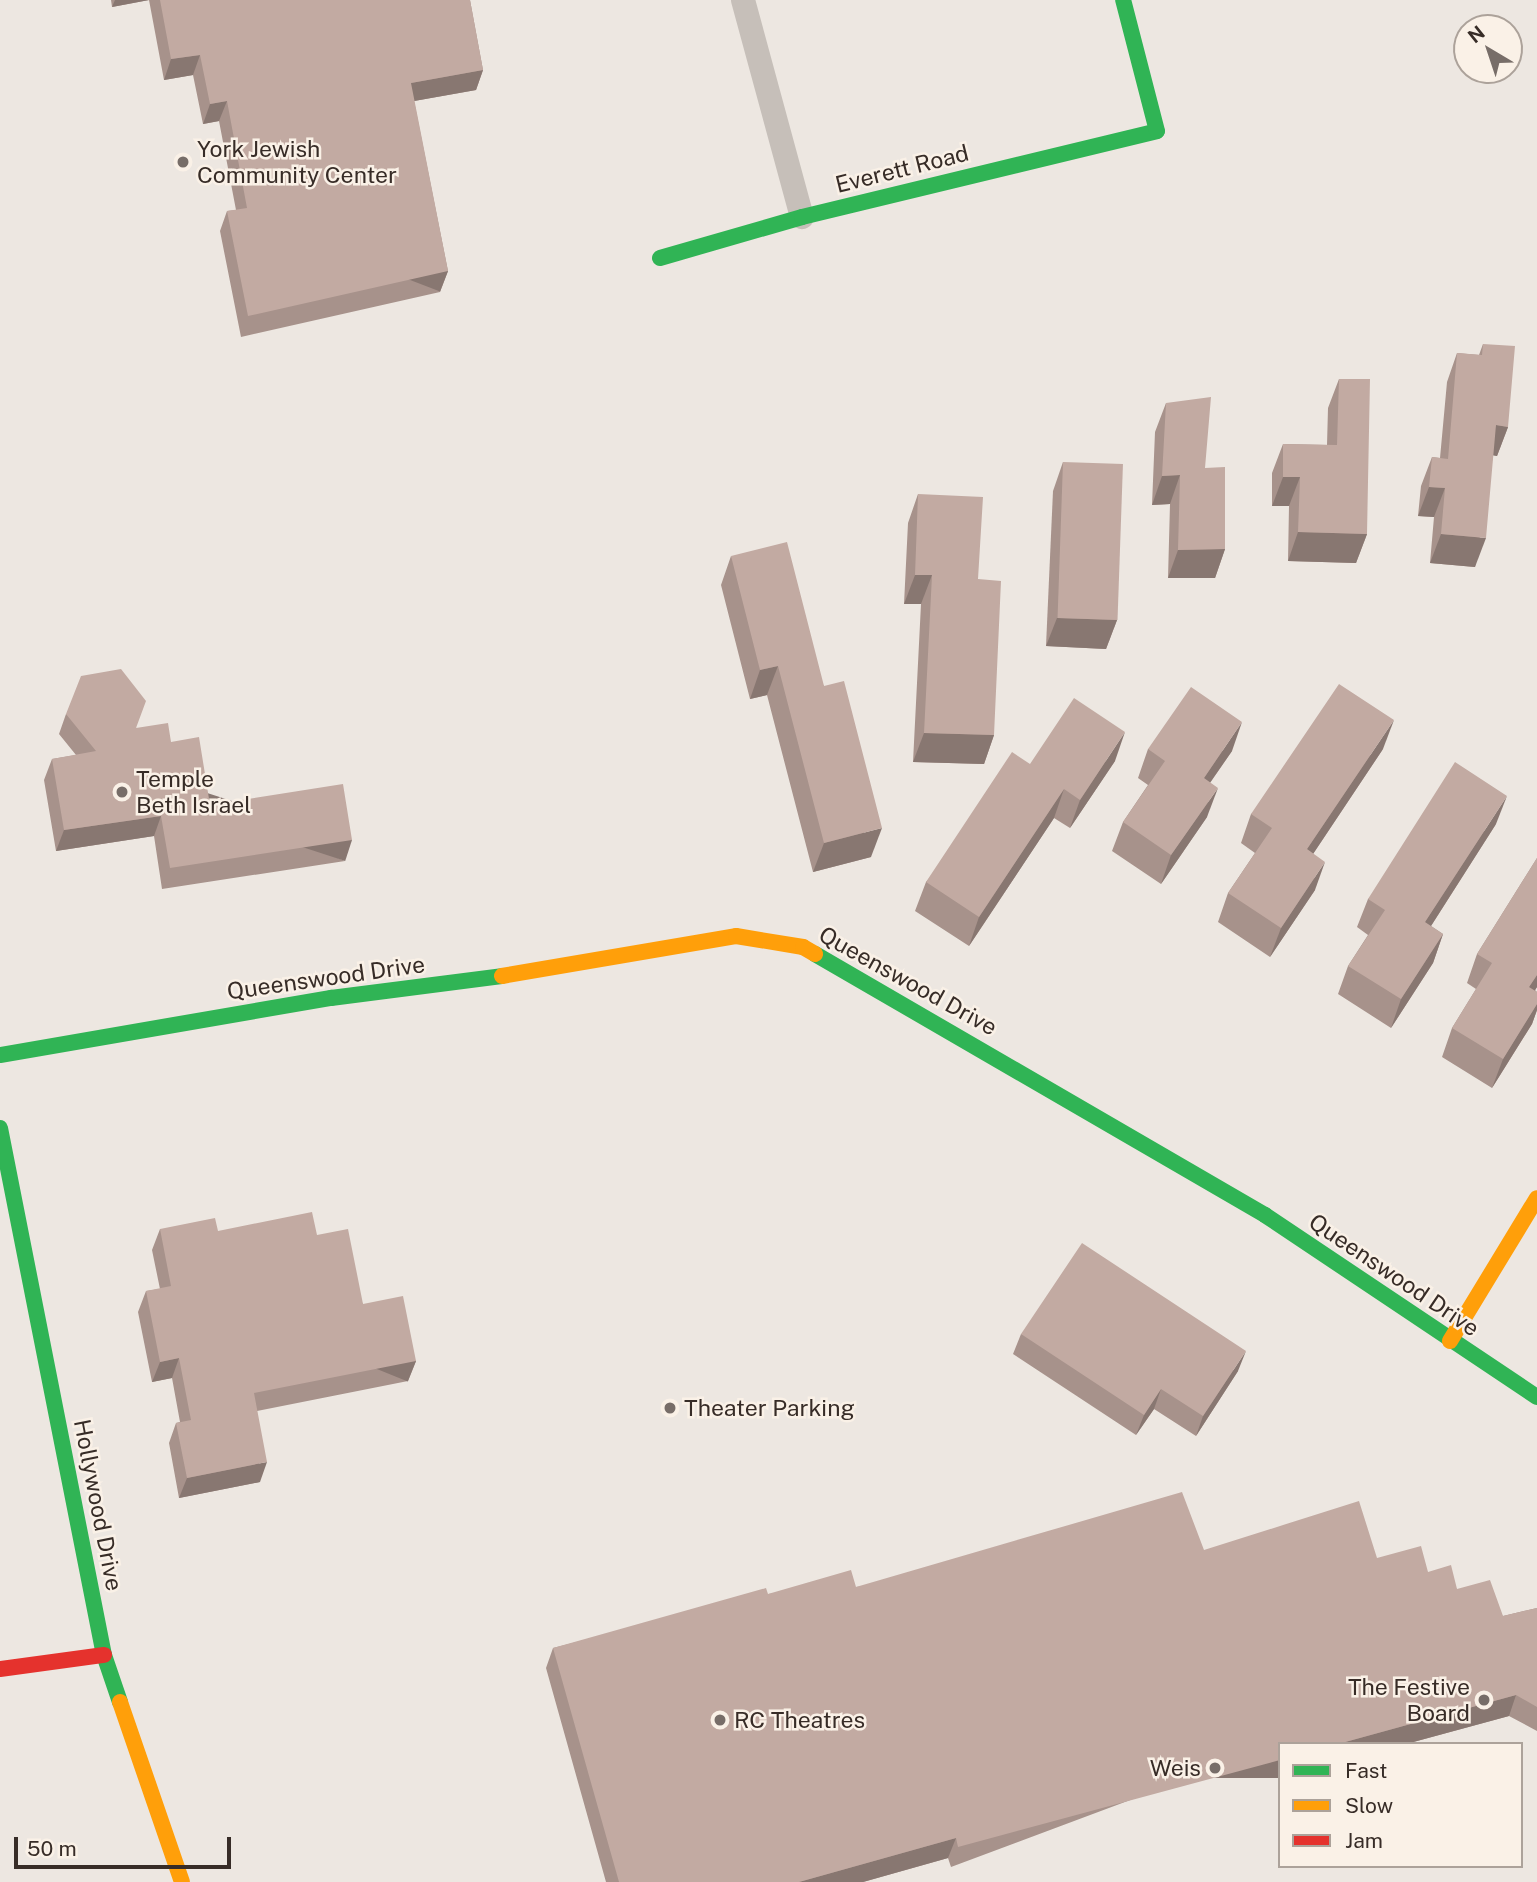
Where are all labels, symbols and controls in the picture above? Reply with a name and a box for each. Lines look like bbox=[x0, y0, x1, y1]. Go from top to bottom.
north arrow bbox=[1453, 14, 1523, 84]
text: N bbox=[1463, 21, 1489, 47]
place label: York Jewish Community Center bbox=[197, 135, 397, 189]
street label: Everett Road bbox=[832, 139, 972, 199]
marker: York Jewish Community Center bbox=[175, 154, 191, 170]
place label: Temple Beth Israel bbox=[136, 765, 251, 819]
marker: Temple Beth Israel bbox=[114, 784, 130, 800]
street label: Queenswood Drive bbox=[814, 921, 1002, 1041]
street label: Queenswood Drive bbox=[225, 950, 427, 1006]
street label: Queenswood Drive bbox=[1304, 1208, 1484, 1342]
place label: Theater Parking bbox=[684, 1394, 855, 1422]
marker: Theater Parking bbox=[662, 1400, 678, 1416]
street label: Hollywood Drive bbox=[68, 1417, 128, 1593]
place label: The Festive Board bbox=[1348, 1673, 1470, 1727]
marker: The Festive Board bbox=[1476, 1692, 1492, 1708]
place label: RC Theatres bbox=[734, 1706, 865, 1734]
marker: RC Theatres bbox=[712, 1712, 728, 1728]
legend bbox=[1278, 1742, 1523, 1868]
place label: Weis bbox=[1150, 1754, 1201, 1782]
text: Fast bbox=[1345, 1758, 1387, 1783]
marker: Weis bbox=[1207, 1760, 1223, 1776]
text: Slow bbox=[1345, 1793, 1393, 1818]
scale bar bbox=[18, 1822, 234, 1866]
text: Jam bbox=[1345, 1828, 1383, 1853]
text: 50 m bbox=[27, 1836, 77, 1861]

